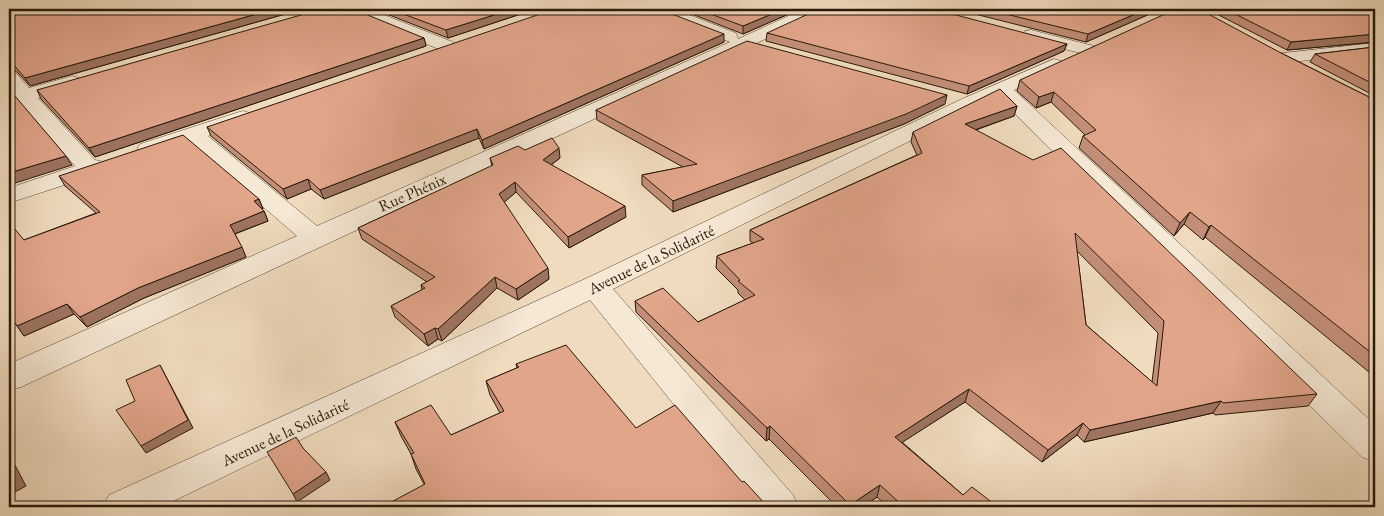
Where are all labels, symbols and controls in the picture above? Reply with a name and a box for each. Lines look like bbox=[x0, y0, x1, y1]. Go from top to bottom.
street label: Rue Phénix bbox=[375, 168, 449, 217]
street label: Avenue de la Solidarité bbox=[584, 220, 718, 300]
street label: Avenue de la Solidarité bbox=[217, 394, 352, 472]

